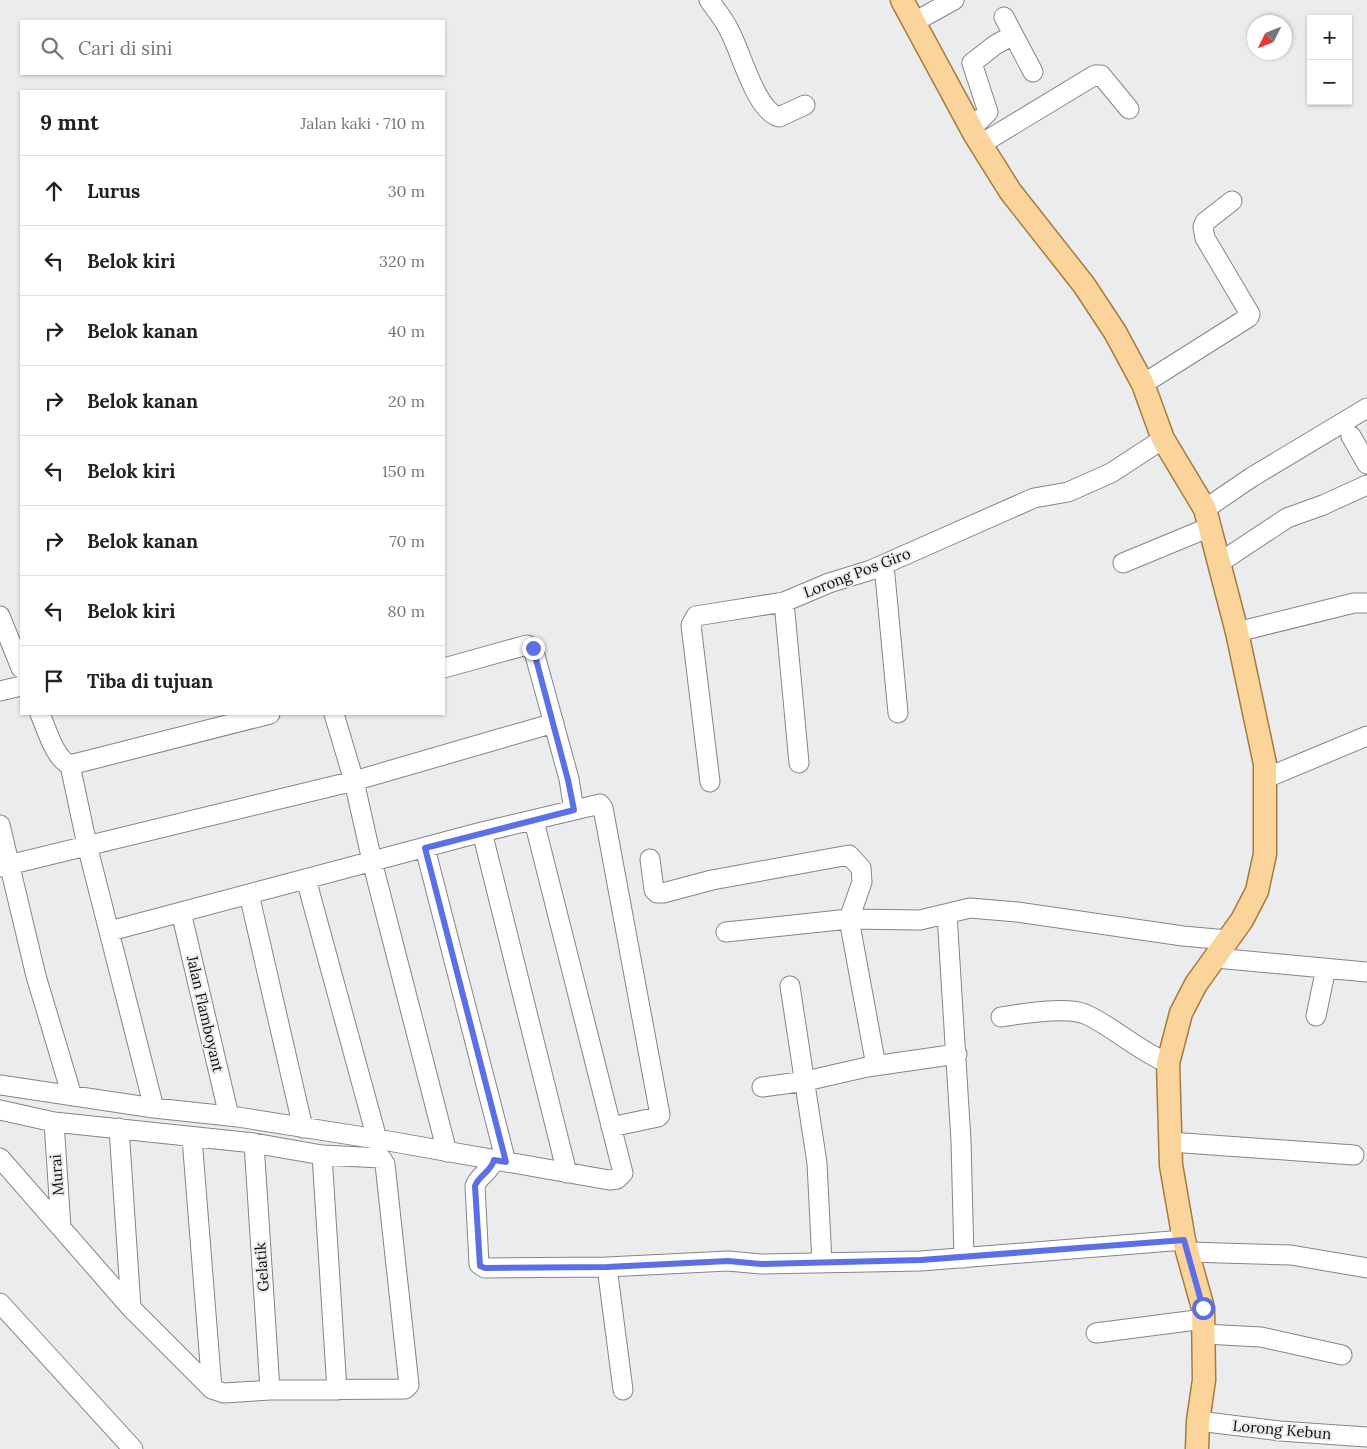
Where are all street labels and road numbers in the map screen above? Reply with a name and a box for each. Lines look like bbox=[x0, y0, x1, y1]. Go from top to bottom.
street label: Lorong Pos Giro bbox=[801, 543, 913, 602]
street label: Jalan Flamboyant bbox=[183, 953, 228, 1074]
street label: Murai bbox=[46, 1154, 67, 1196]
street label: Gelatik bbox=[250, 1242, 273, 1292]
street label: Lorong Kebun bbox=[1232, 1416, 1332, 1443]

